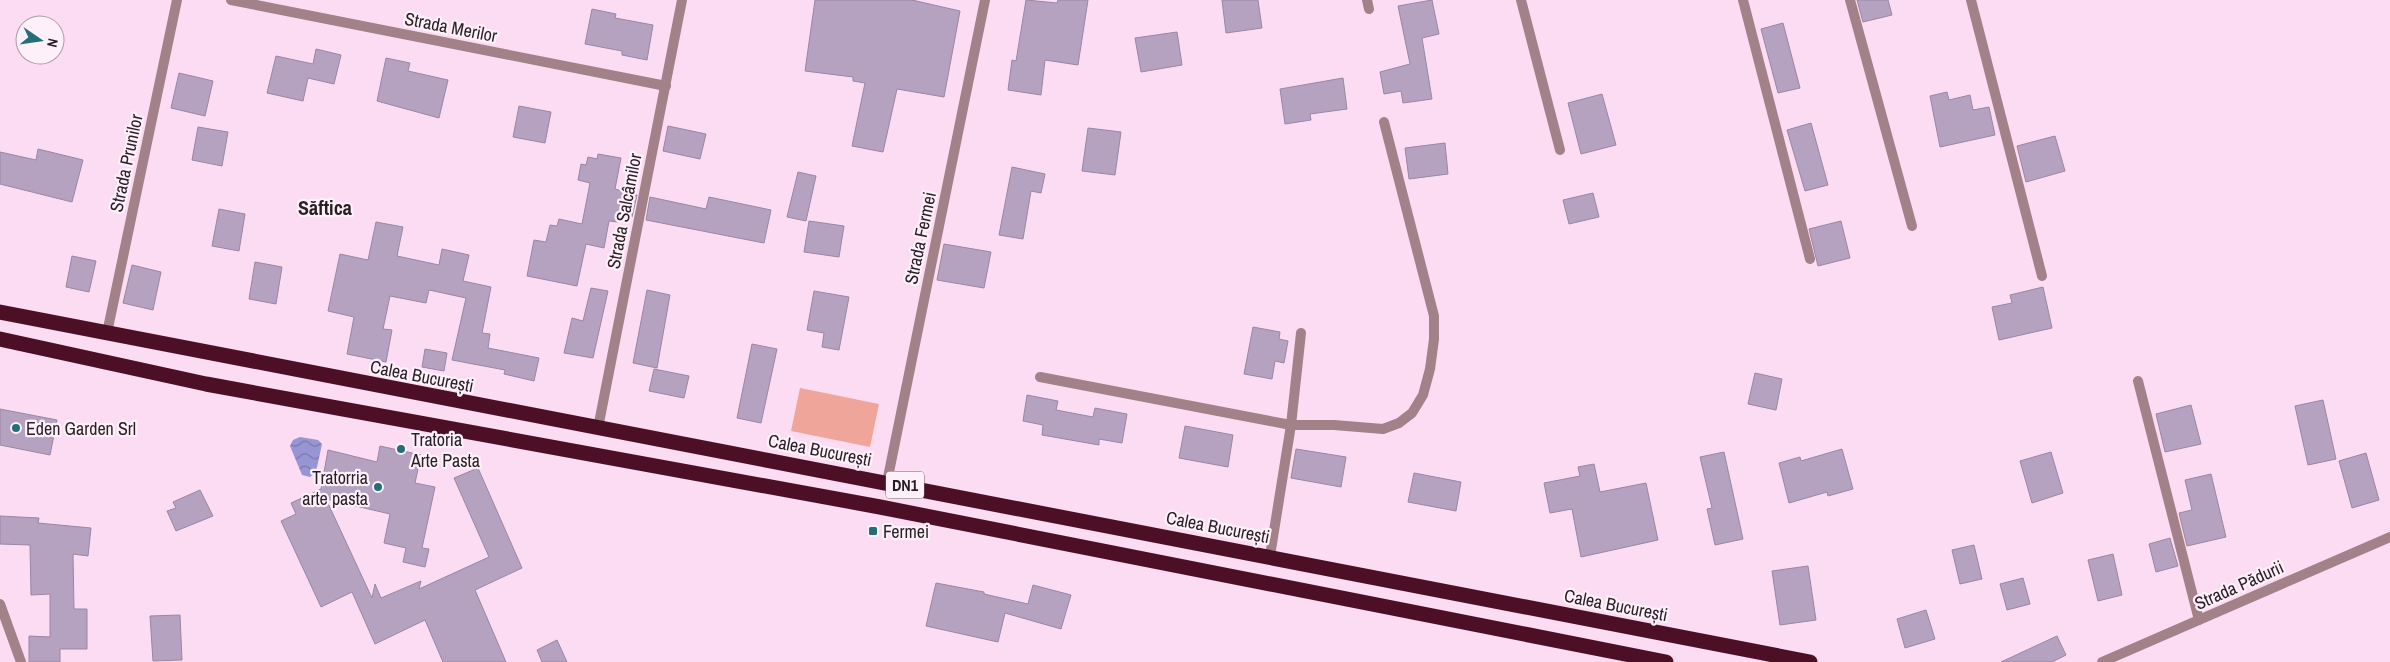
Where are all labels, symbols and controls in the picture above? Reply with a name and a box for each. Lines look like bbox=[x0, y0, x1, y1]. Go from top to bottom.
street label: Strada Merilor bbox=[403, 6, 499, 48]
north arrow bbox=[15, 15, 65, 65]
text: N bbox=[43, 37, 62, 49]
street label: Strada Prunilor bbox=[103, 112, 149, 214]
street label: Strada Salcâmilor bbox=[601, 151, 647, 271]
street label: Strada Fermei bbox=[898, 190, 942, 286]
district label: Săftica bbox=[298, 194, 352, 221]
street label: Calea București bbox=[368, 354, 476, 398]
place label: Eden Garden Srl bbox=[26, 416, 136, 441]
marker: Eden Garden Srl bbox=[10, 422, 22, 434]
place label: Tratoria Arte Pasta bbox=[410, 427, 480, 473]
street label: Calea București bbox=[766, 428, 874, 472]
marker: Tratoria Arte Pasta bbox=[395, 443, 407, 455]
place label: Tratorria arte pasta bbox=[302, 465, 368, 511]
road number: DN1 bbox=[886, 472, 924, 498]
marker: Tratorria arte pasta bbox=[372, 481, 384, 493]
street label: Calea București bbox=[1164, 505, 1272, 549]
place label: Fermei bbox=[883, 519, 929, 544]
marker: Fermei bbox=[867, 525, 879, 537]
street label: Strada Pădurii bbox=[2190, 554, 2288, 616]
street label: Calea București bbox=[1562, 583, 1670, 627]

